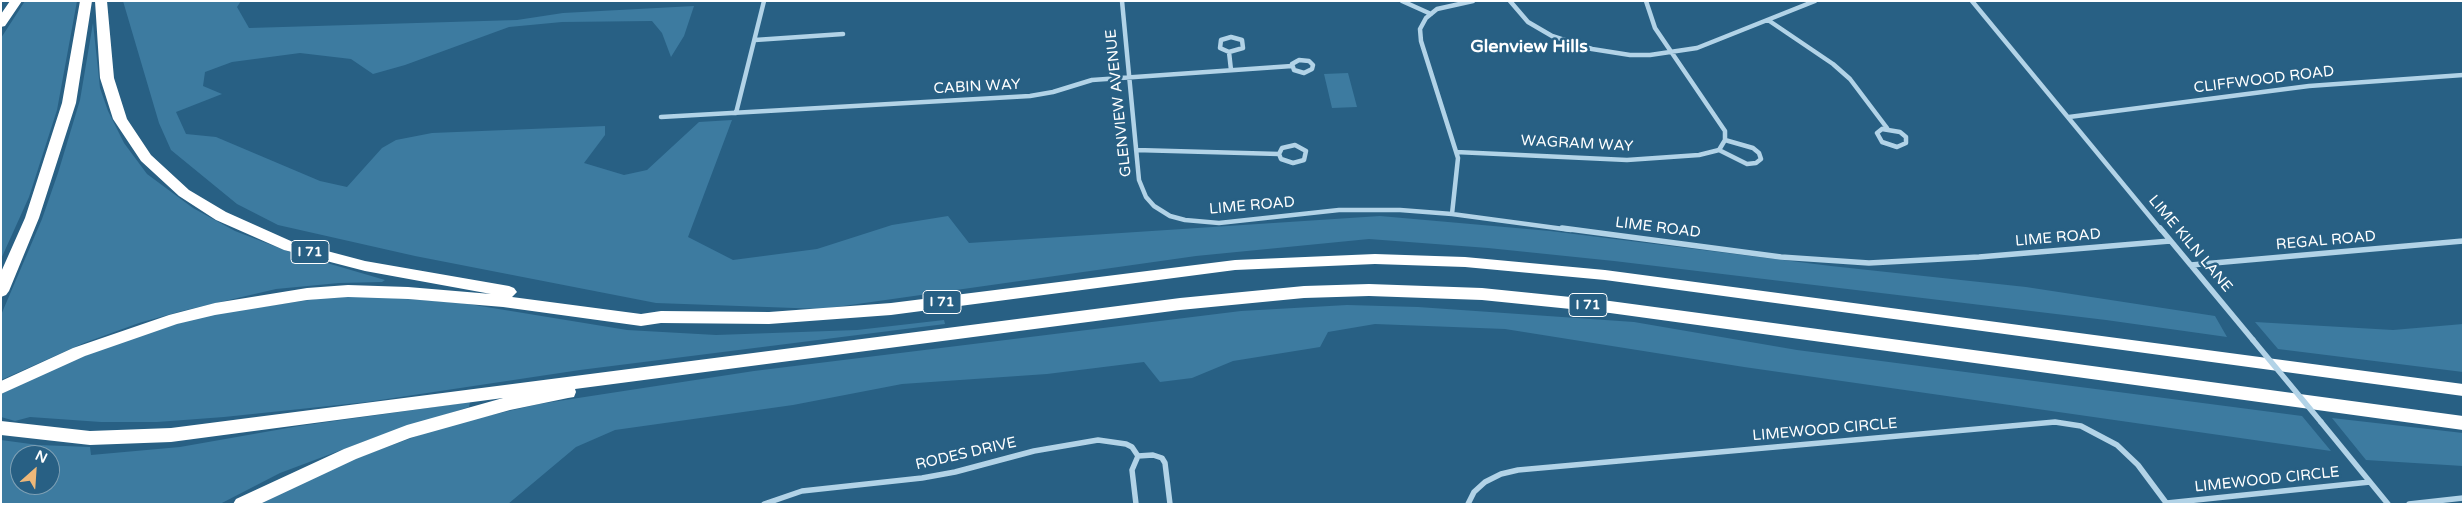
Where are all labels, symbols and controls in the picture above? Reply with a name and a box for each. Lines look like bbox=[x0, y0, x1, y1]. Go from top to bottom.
street label: GLENVIEW AVENUE bbox=[1102, 28, 1136, 178]
district label: Glenview Hills bbox=[1470, 36, 1588, 58]
street label: CLIFFWOOD ROAD bbox=[2193, 62, 2335, 98]
street label: CABIN WAY bbox=[933, 76, 1021, 98]
street label: WAGRAM WAY bbox=[1520, 132, 1634, 156]
street label: LIME KILN LANE bbox=[2144, 192, 2236, 296]
street label: LIME ROAD bbox=[1208, 193, 1296, 219]
street label: LIME ROAD bbox=[1614, 214, 1702, 242]
street label: LIME ROAD bbox=[2014, 225, 2102, 251]
street label: REGAL ROAD bbox=[2275, 228, 2377, 254]
road number: I 71 bbox=[291, 240, 329, 264]
road number: I 71 bbox=[923, 290, 961, 314]
road number: I 71 bbox=[1569, 294, 1607, 316]
street label: LIMEWOOD CIRCLE bbox=[1752, 415, 1898, 445]
street label: RODES DRIVE bbox=[914, 434, 1018, 474]
north arrow bbox=[10, 445, 60, 495]
text: N bbox=[33, 447, 50, 467]
street label: LIMEWOOD CIRCLE bbox=[2194, 463, 2340, 497]

